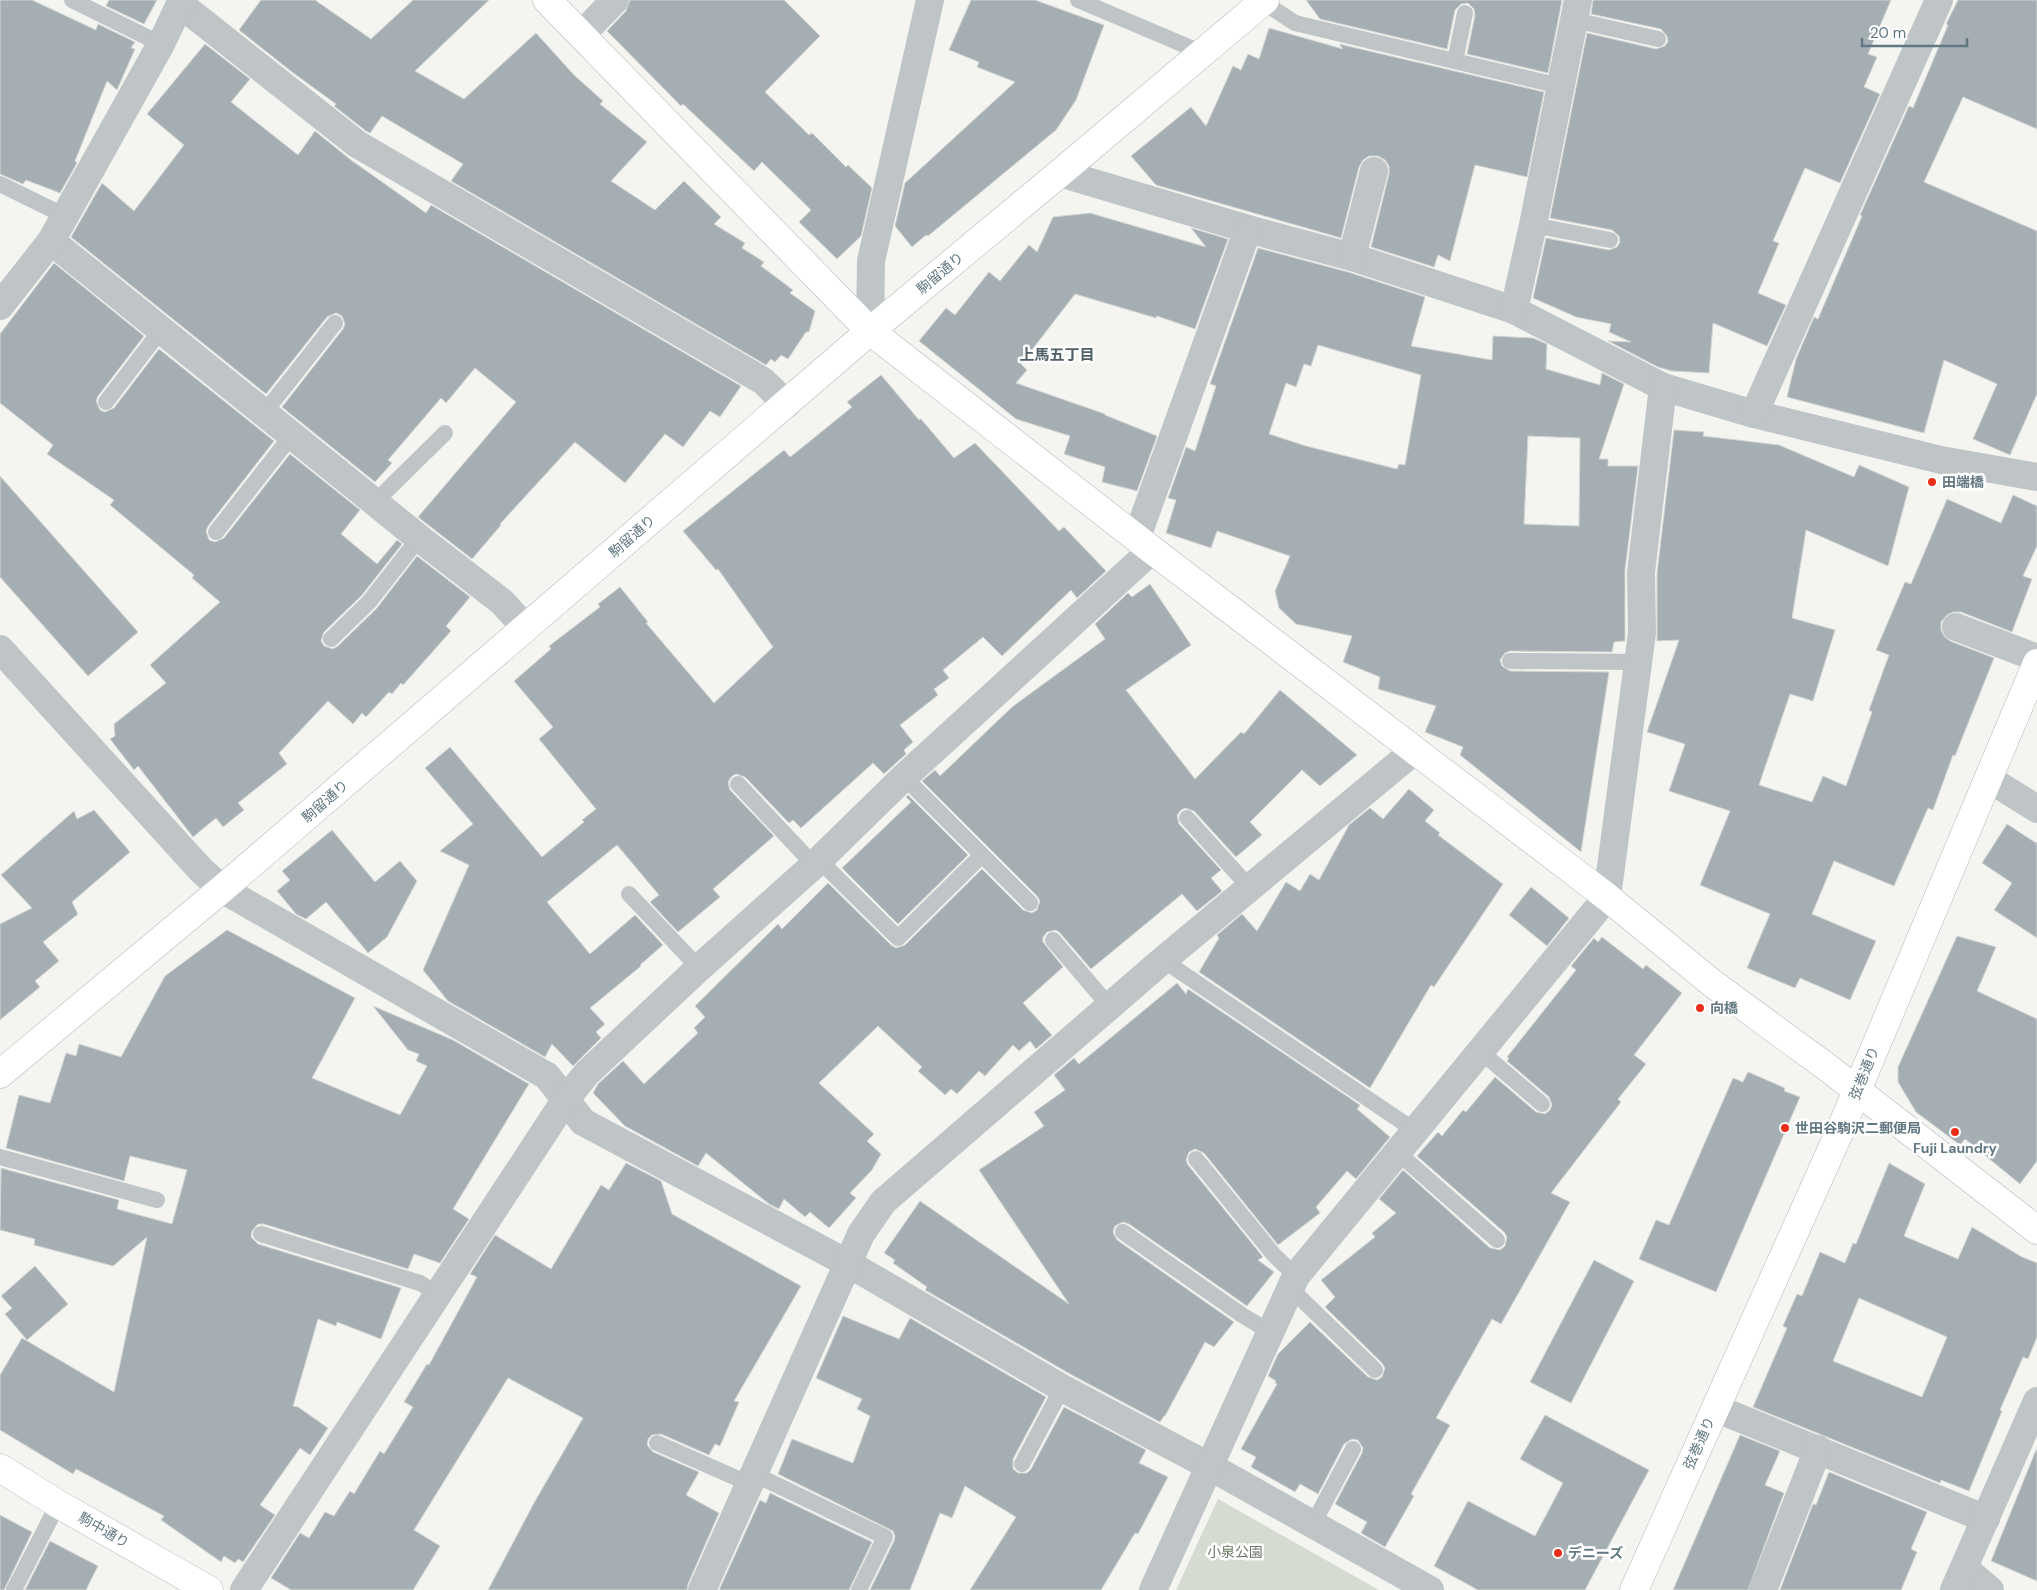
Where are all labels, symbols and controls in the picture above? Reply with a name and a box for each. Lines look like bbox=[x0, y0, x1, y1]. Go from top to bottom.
scale bar bbox=[1862, 15, 1967, 47]
text: 20 m bbox=[1870, 23, 1906, 43]
street label: 駒留通り bbox=[913, 248, 967, 298]
district label: 上馬五丁目 bbox=[1019, 345, 1095, 365]
place label: 田端橋 bbox=[1942, 473, 1984, 491]
marker: 田端橋 bbox=[1926, 476, 1938, 488]
street label: 駒留通り bbox=[605, 511, 659, 561]
street label: 駒留通り bbox=[298, 776, 352, 826]
place label: 向橋 bbox=[1710, 999, 1738, 1017]
marker: 向橋 bbox=[1694, 1002, 1706, 1014]
street label: 弦巻通り bbox=[1845, 1044, 1883, 1102]
place label: 世田谷駒沢二郵便局 bbox=[1795, 1119, 1921, 1137]
marker: 世田谷駒沢二郵便局 bbox=[1779, 1122, 1791, 1134]
marker: Fuji Laundry bbox=[1949, 1126, 1961, 1138]
place label: Fuji Laundry bbox=[1913, 1139, 1998, 1157]
street label: 弦巻通り bbox=[1679, 1414, 1719, 1472]
street label: 駒中通り bbox=[75, 1508, 133, 1552]
park label: 小泉公園 bbox=[1207, 1543, 1263, 1561]
place label: デニーズ bbox=[1568, 1544, 1623, 1562]
marker: デニーズ bbox=[1552, 1547, 1564, 1559]

